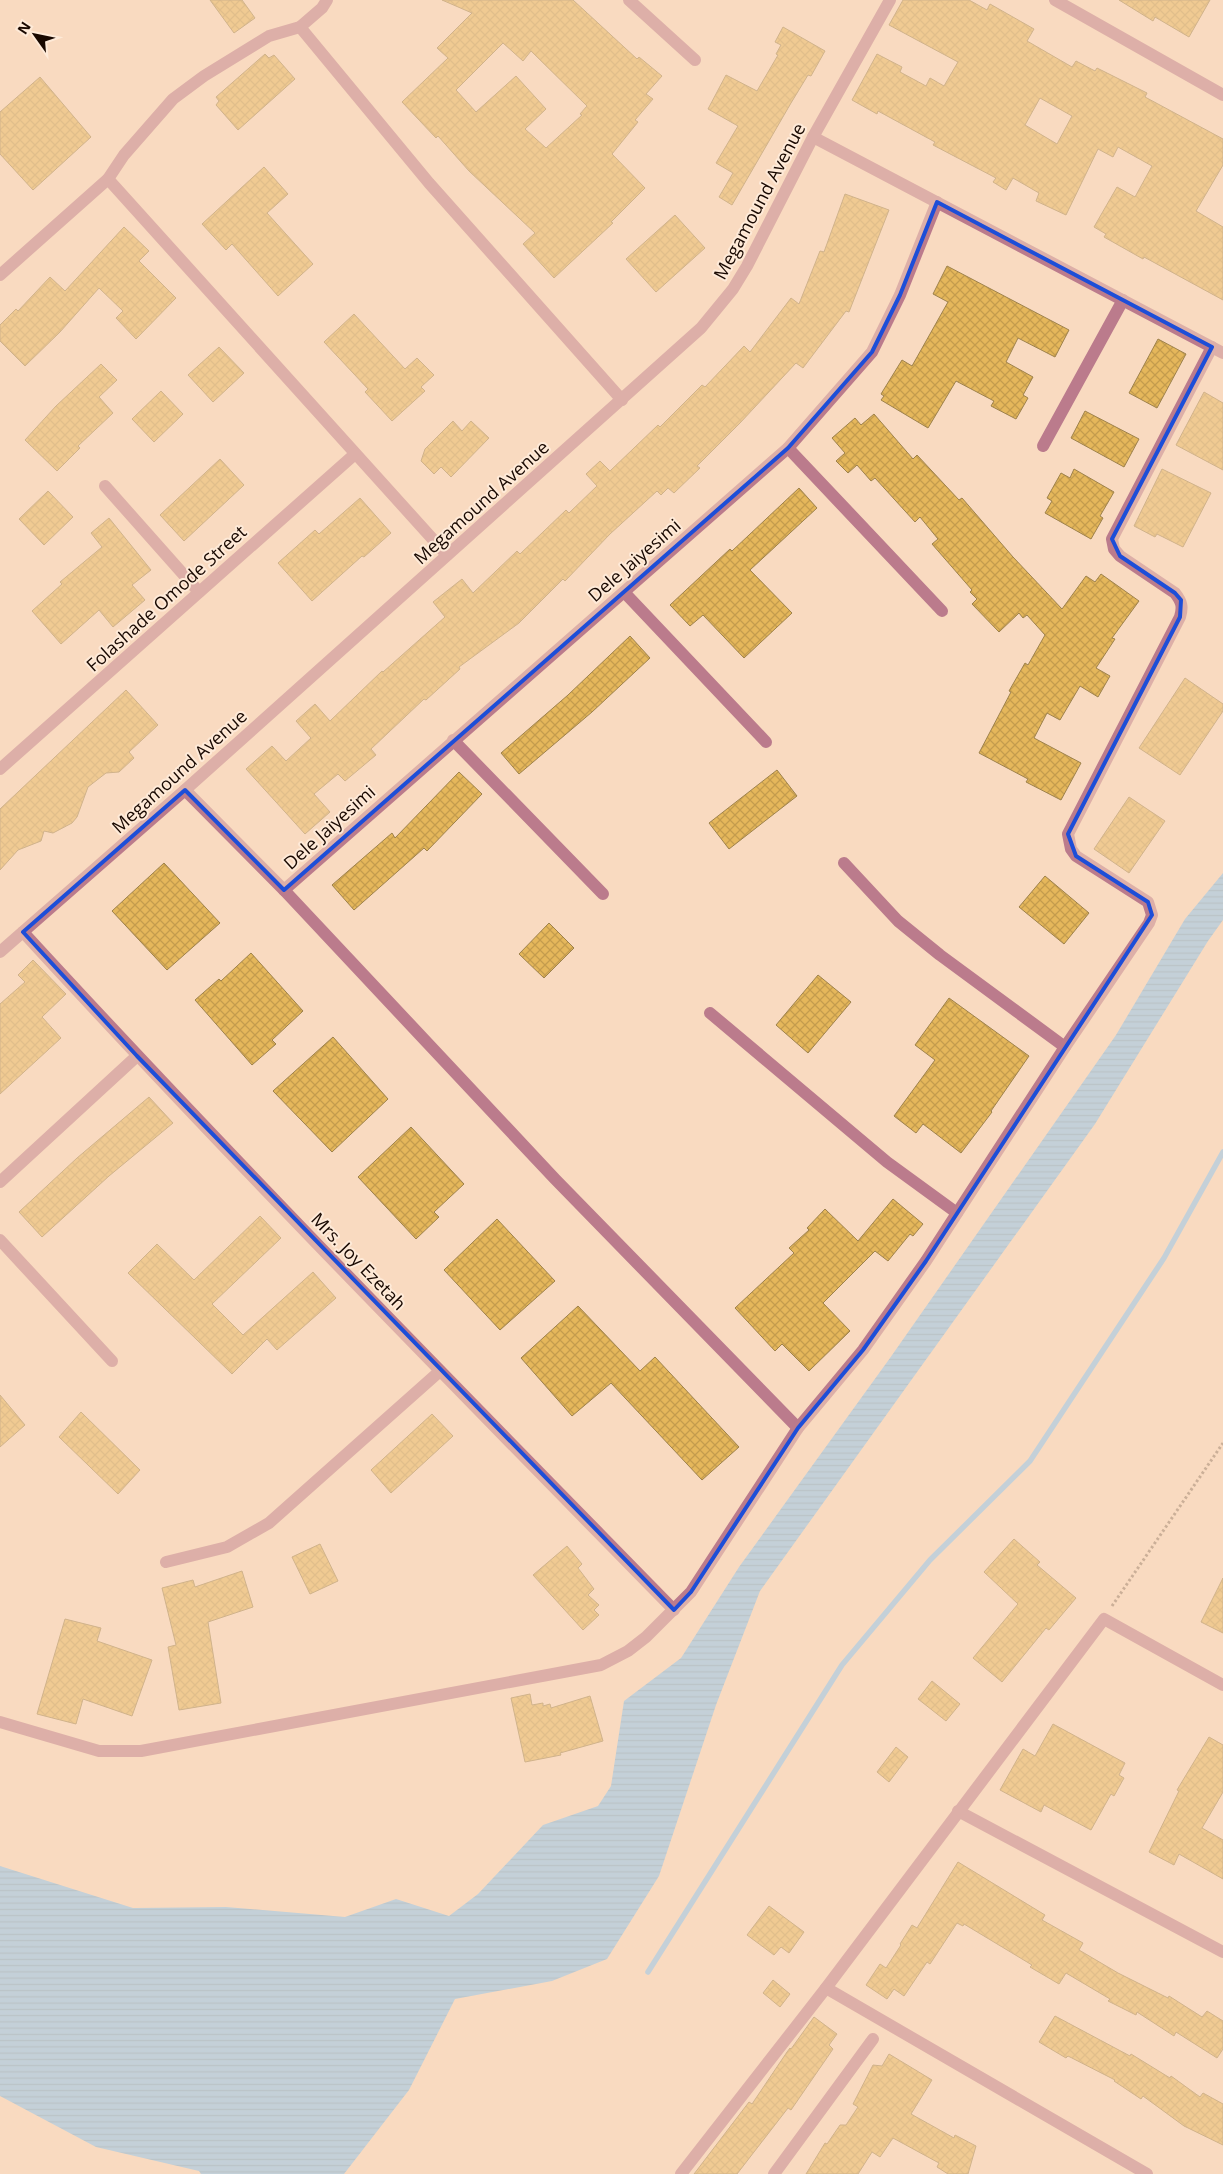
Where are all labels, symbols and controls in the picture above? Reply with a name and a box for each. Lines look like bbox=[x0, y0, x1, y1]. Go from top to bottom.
north arrow bbox=[10, 10, 60, 60]
text: N bbox=[13, 18, 35, 38]
street label: Megamound Avenue bbox=[708, 119, 810, 283]
street label: Megamound Avenue bbox=[408, 435, 554, 569]
street label: Dele Jaiyesimi bbox=[583, 513, 685, 607]
street label: Folashade Omode Street bbox=[81, 520, 251, 676]
street label: Megamound Avenue bbox=[106, 704, 252, 838]
street label: Dele Jaiyesimi bbox=[278, 779, 380, 875]
street label: Mrs. Joy Ezetah bbox=[306, 1207, 412, 1315]

